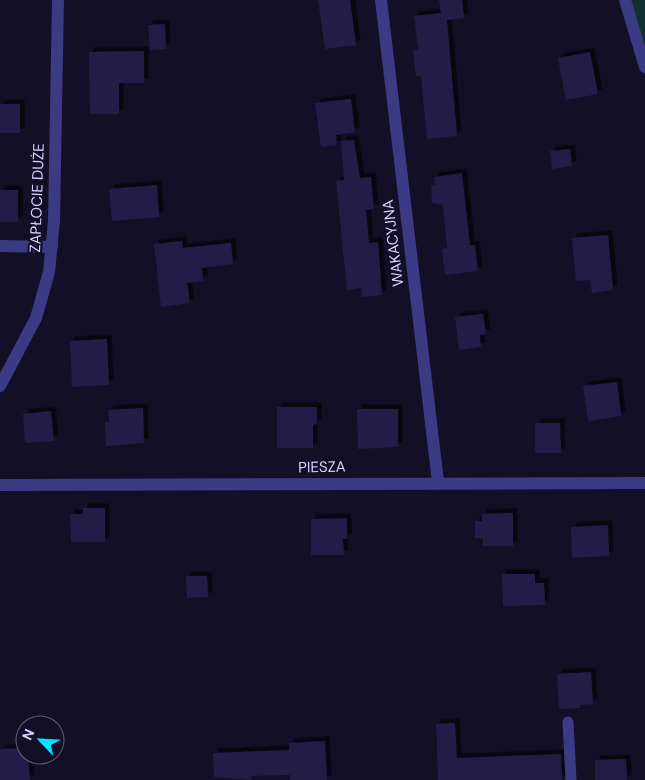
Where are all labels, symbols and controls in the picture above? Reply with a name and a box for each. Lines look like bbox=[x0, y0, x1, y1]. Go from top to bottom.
street label: ZAPŁOCIE DUŻE bbox=[25, 143, 49, 253]
street label: WAKACYJNA bbox=[378, 198, 408, 287]
street label: PIESZA bbox=[298, 457, 346, 477]
north arrow bbox=[15, 715, 65, 765]
text: N bbox=[18, 726, 39, 743]

